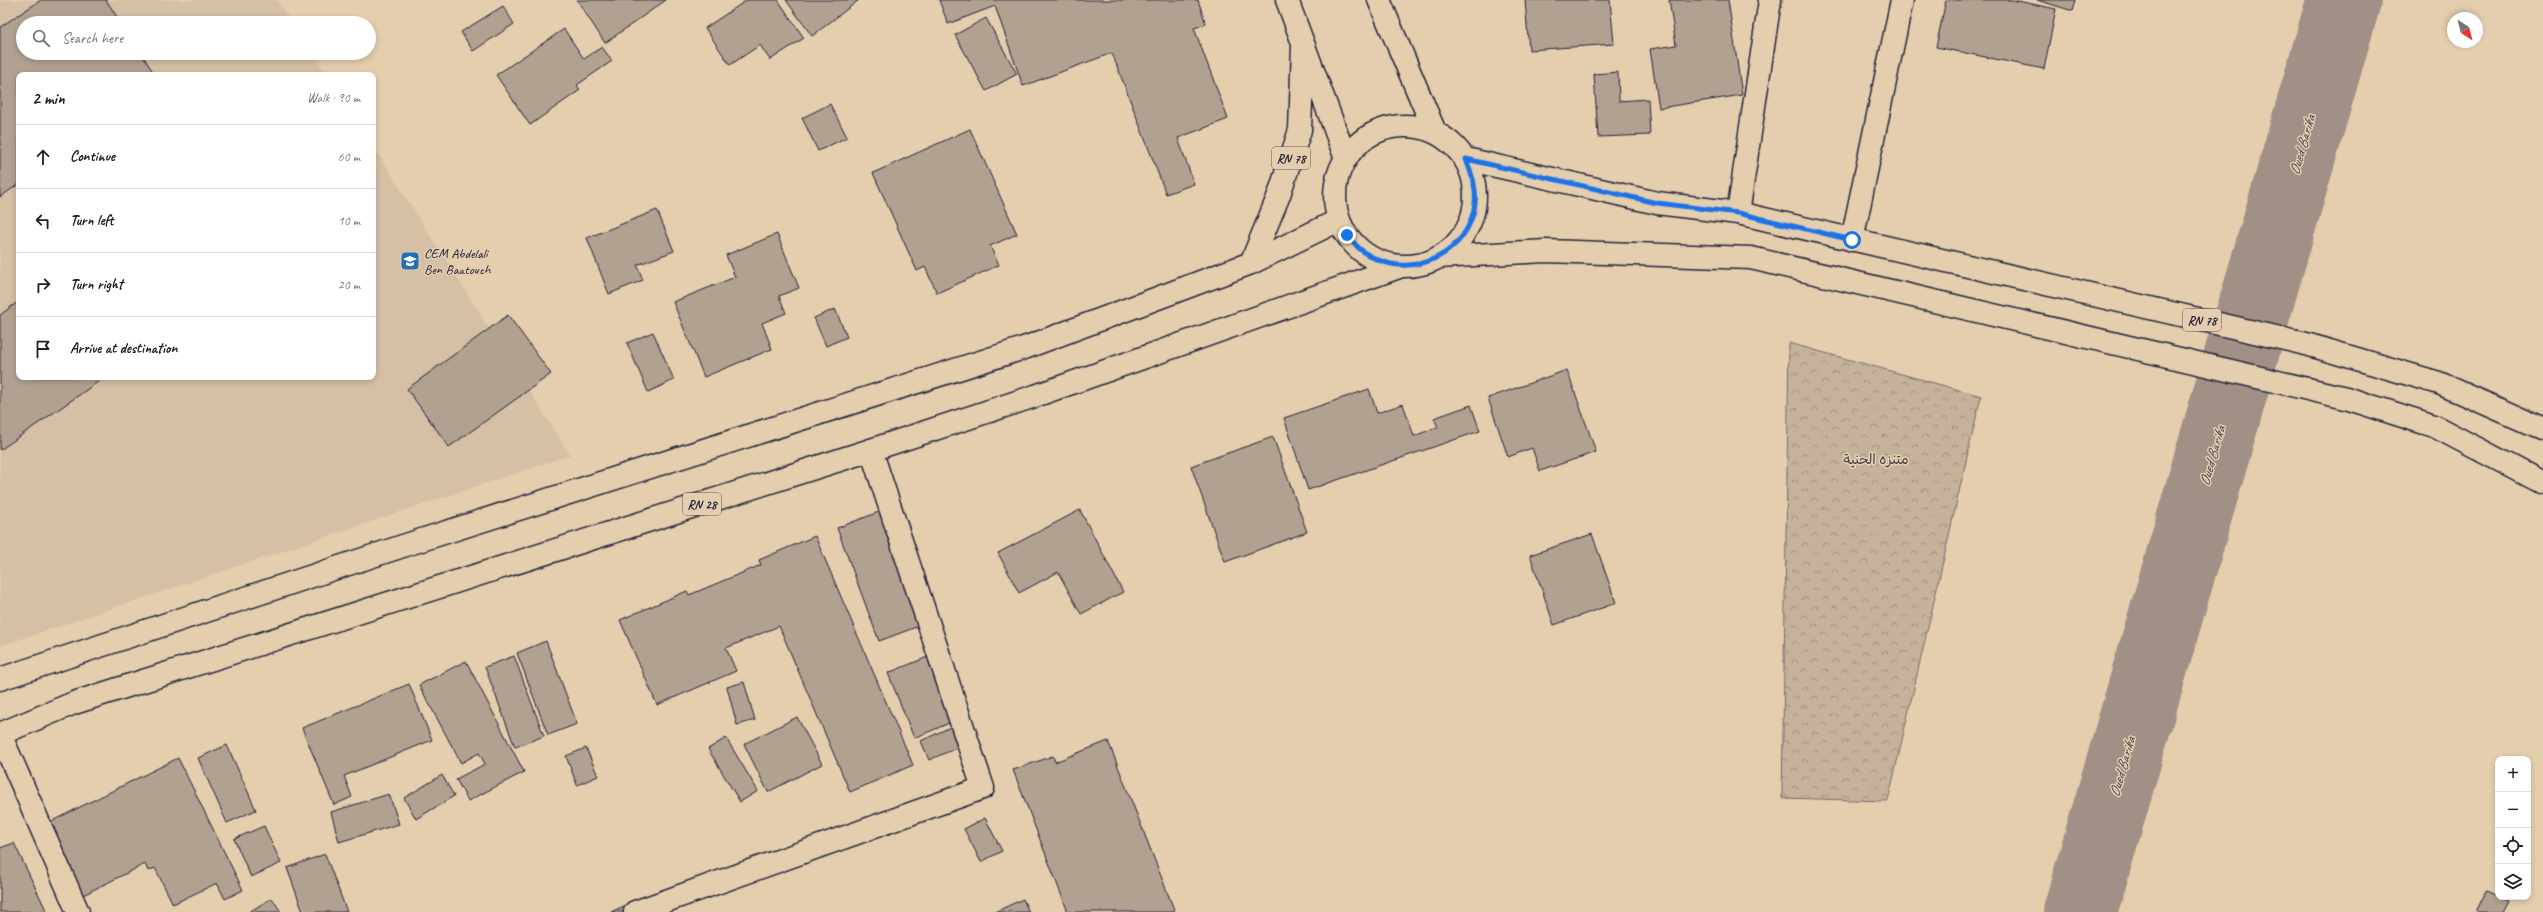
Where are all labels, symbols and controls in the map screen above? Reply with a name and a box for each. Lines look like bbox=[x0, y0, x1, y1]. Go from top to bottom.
north arrow bbox=[2447, 12, 2483, 48]
search box bbox=[16, 16, 376, 60]
icon: search bbox=[30, 27, 52, 49]
text: Search here bbox=[62, 29, 123, 48]
text: 2 min bbox=[32, 88, 65, 109]
text: Walk · 90 m bbox=[307, 90, 360, 106]
water label: Oued Barika bbox=[2285, 111, 2321, 177]
icon: ahead bbox=[32, 146, 54, 168]
text: Continue bbox=[70, 147, 115, 166]
road number: RN 78 bbox=[1272, 147, 1310, 169]
text: 60 m bbox=[338, 149, 360, 165]
icon: left bbox=[32, 210, 54, 232]
text: Turn left bbox=[70, 211, 113, 230]
text: 10 m bbox=[338, 213, 360, 229]
route end bbox=[1338, 226, 1356, 244]
route start bbox=[1843, 231, 1861, 249]
place label: CEM Abdelali Ben Baatouch bbox=[424, 245, 492, 278]
school or university icon: CEM Abdelali Ben Baatouch bbox=[399, 250, 421, 272]
icon: right bbox=[32, 274, 54, 296]
text: Turn right bbox=[70, 275, 123, 294]
text: 20 m bbox=[338, 277, 360, 293]
road number: RN 78 bbox=[2183, 309, 2221, 331]
icon: arrive bbox=[32, 338, 54, 360]
text: Arrive at destination bbox=[70, 339, 177, 358]
water label: Oued Barika bbox=[2195, 422, 2231, 488]
park label: متنزه الحنية bbox=[1843, 451, 1909, 468]
road number: RN 28 bbox=[683, 493, 721, 515]
water label: Oued Barika bbox=[2105, 733, 2141, 799]
map controls bbox=[2495, 756, 2531, 900]
button: + bbox=[2495, 756, 2531, 792]
button: − bbox=[2495, 792, 2531, 828]
button: locate bbox=[2495, 828, 2531, 864]
button: layers bbox=[2495, 864, 2531, 900]

